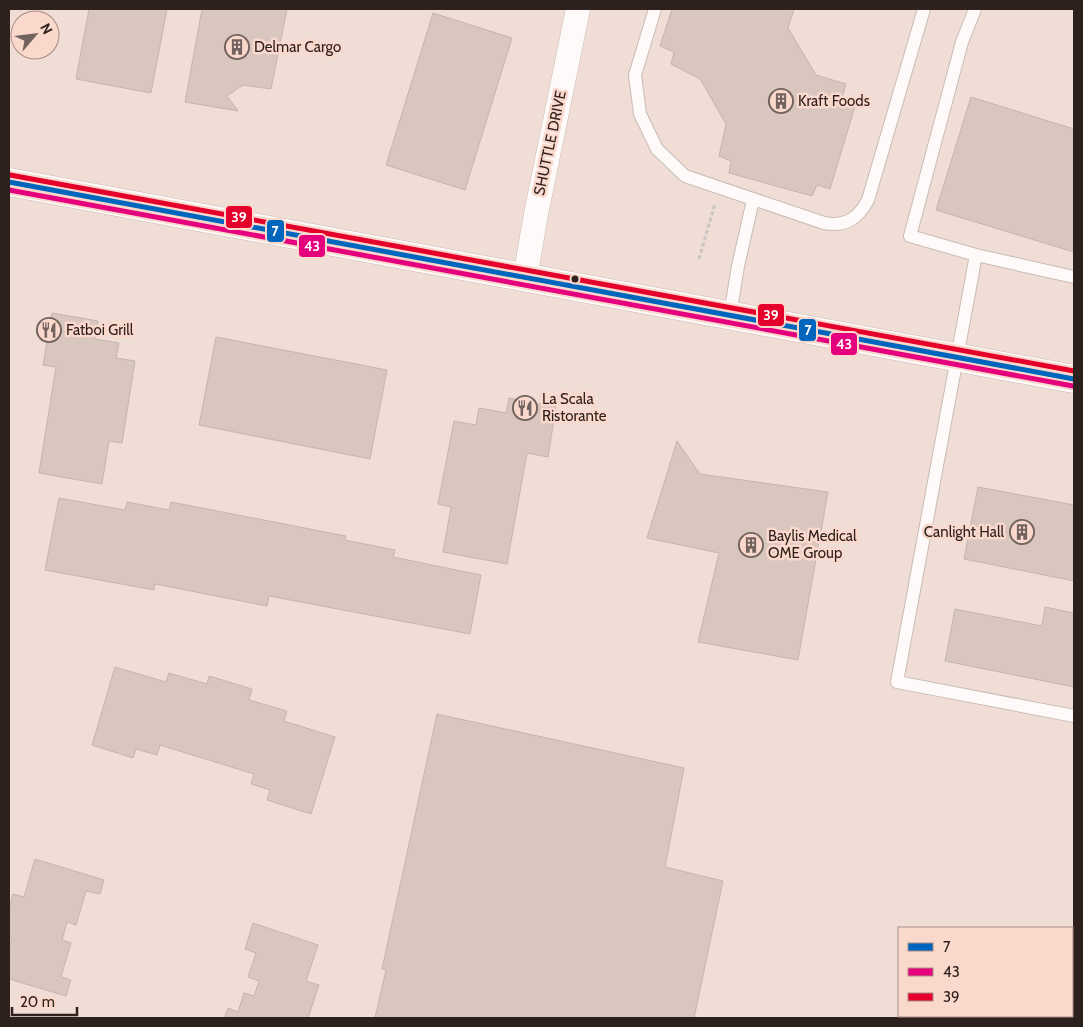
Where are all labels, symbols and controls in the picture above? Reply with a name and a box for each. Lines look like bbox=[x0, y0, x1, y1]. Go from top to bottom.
north arrow bbox=[10, 10, 60, 60]
text: N bbox=[36, 20, 57, 37]
building icon: Delmar Cargo bbox=[224, 34, 250, 60]
place label: Delmar Cargo bbox=[254, 38, 341, 56]
building icon: Kraft Foods bbox=[768, 88, 794, 114]
street label: SHUTTLE DRIVE bbox=[530, 89, 570, 197]
place label: Kraft Foods bbox=[798, 92, 870, 110]
line badge: 39 bbox=[225, 205, 253, 229]
text: 39 bbox=[231, 208, 247, 226]
line badge: 7 bbox=[266, 219, 285, 243]
text: 7 bbox=[271, 222, 279, 240]
line badge: 43 bbox=[298, 234, 326, 258]
text: 43 bbox=[304, 237, 320, 255]
unlabelled marker bbox=[570, 274, 580, 284]
line badge: 39 bbox=[757, 303, 785, 327]
text: 39 bbox=[763, 306, 779, 324]
restaurant icon: Fatboi Grill bbox=[36, 317, 62, 343]
line badge: 7 bbox=[798, 318, 817, 342]
place label: Fatboi Grill bbox=[66, 321, 134, 339]
text: 7 bbox=[804, 321, 812, 339]
line badge: 43 bbox=[830, 332, 858, 356]
text: 43 bbox=[836, 335, 852, 353]
place label: La Scala Ristorante bbox=[542, 390, 607, 425]
restaurant icon: La Scala Ristorante bbox=[512, 395, 538, 421]
building icon: Canlight Hall bbox=[1009, 519, 1035, 545]
place label: Canlight Hall bbox=[924, 523, 1004, 541]
place label: Baylis Medical OME Group bbox=[768, 527, 857, 562]
building icon: Baylis Medical OME Group bbox=[738, 532, 764, 558]
legend bbox=[898, 927, 1073, 1017]
text: 7 bbox=[943, 938, 951, 956]
text: 43 bbox=[943, 963, 960, 981]
scale bar bbox=[12, 984, 78, 1016]
text: 39 bbox=[943, 988, 960, 1006]
text: 20 m bbox=[20, 993, 55, 1011]

